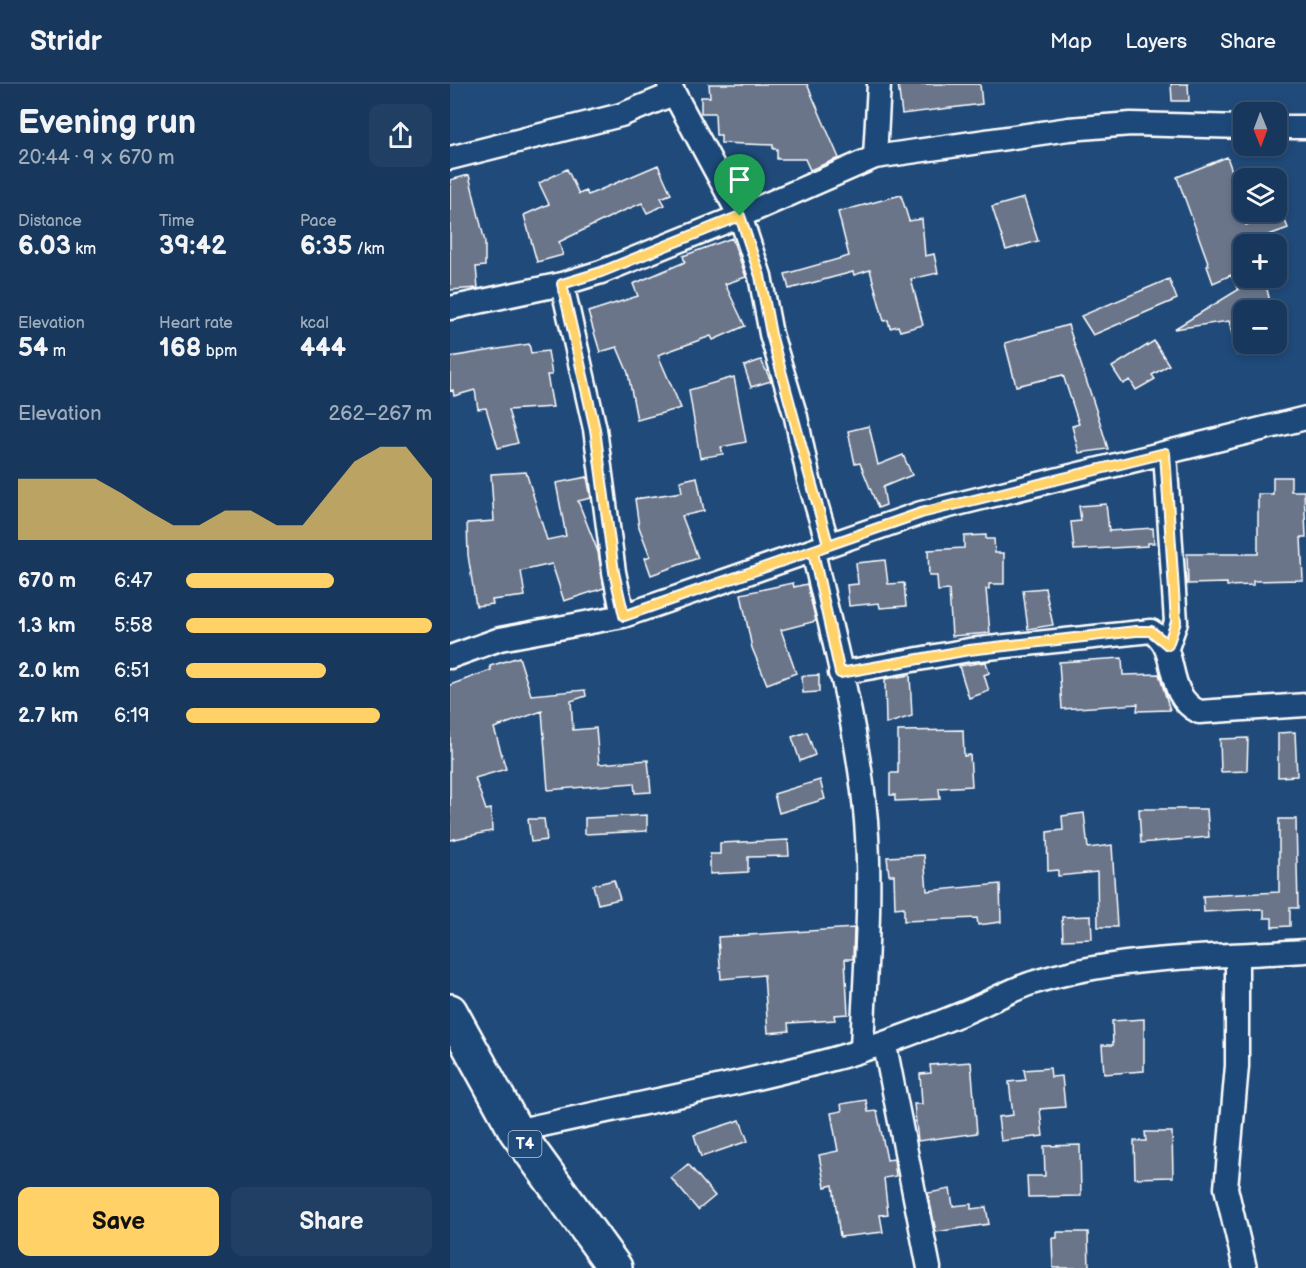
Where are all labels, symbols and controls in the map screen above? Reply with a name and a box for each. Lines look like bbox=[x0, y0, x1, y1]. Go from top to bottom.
text: Stridr bbox=[30, 25, 102, 58]
text: Map bbox=[1050, 29, 1092, 54]
text: Layers bbox=[1125, 29, 1187, 54]
text: Share bbox=[1220, 29, 1276, 54]
north arrow bbox=[1233, 102, 1287, 156]
map controls bbox=[1233, 102, 1287, 354]
text: Evening run bbox=[18, 103, 196, 143]
button: share bbox=[369, 104, 432, 167]
text: 20:44 · 9 × 670 m bbox=[18, 146, 174, 170]
pin bbox=[714, 154, 765, 216]
icon: arrive bbox=[723, 163, 756, 196]
button: layers bbox=[1233, 168, 1287, 222]
text: Distance bbox=[18, 212, 82, 231]
text: Time bbox=[159, 212, 194, 231]
text: Pace bbox=[300, 212, 336, 231]
text: 6.03 bbox=[18, 231, 71, 262]
text: 39:42 bbox=[159, 231, 227, 262]
text: 6:35 bbox=[300, 231, 352, 262]
button: + bbox=[1233, 234, 1287, 288]
text: km bbox=[71, 240, 96, 259]
text: /km bbox=[352, 240, 385, 259]
button: − bbox=[1233, 300, 1287, 354]
text: Elevation bbox=[18, 314, 85, 333]
text: Heart rate bbox=[159, 314, 233, 333]
text: kcal bbox=[300, 314, 329, 333]
text: 54 bbox=[18, 333, 48, 364]
text: 168 bbox=[159, 333, 201, 364]
text: 444 bbox=[300, 333, 346, 364]
text: m bbox=[48, 342, 66, 361]
text: bpm bbox=[201, 342, 237, 361]
text: Elevation bbox=[18, 402, 101, 426]
text: 262–267 m bbox=[328, 402, 432, 426]
text: 670 m bbox=[18, 569, 76, 593]
text: 6:47 bbox=[114, 569, 152, 593]
text: 1.3 km bbox=[18, 614, 75, 638]
text: 5:58 bbox=[114, 614, 153, 638]
text: 2.0 km bbox=[18, 659, 80, 683]
text: 6:51 bbox=[114, 659, 149, 683]
text: 2.7 km bbox=[18, 704, 78, 728]
text: 6:19 bbox=[114, 704, 150, 728]
road number: T4 bbox=[508, 1131, 542, 1157]
button: Save bbox=[18, 1187, 219, 1256]
button: Share bbox=[231, 1187, 432, 1256]

